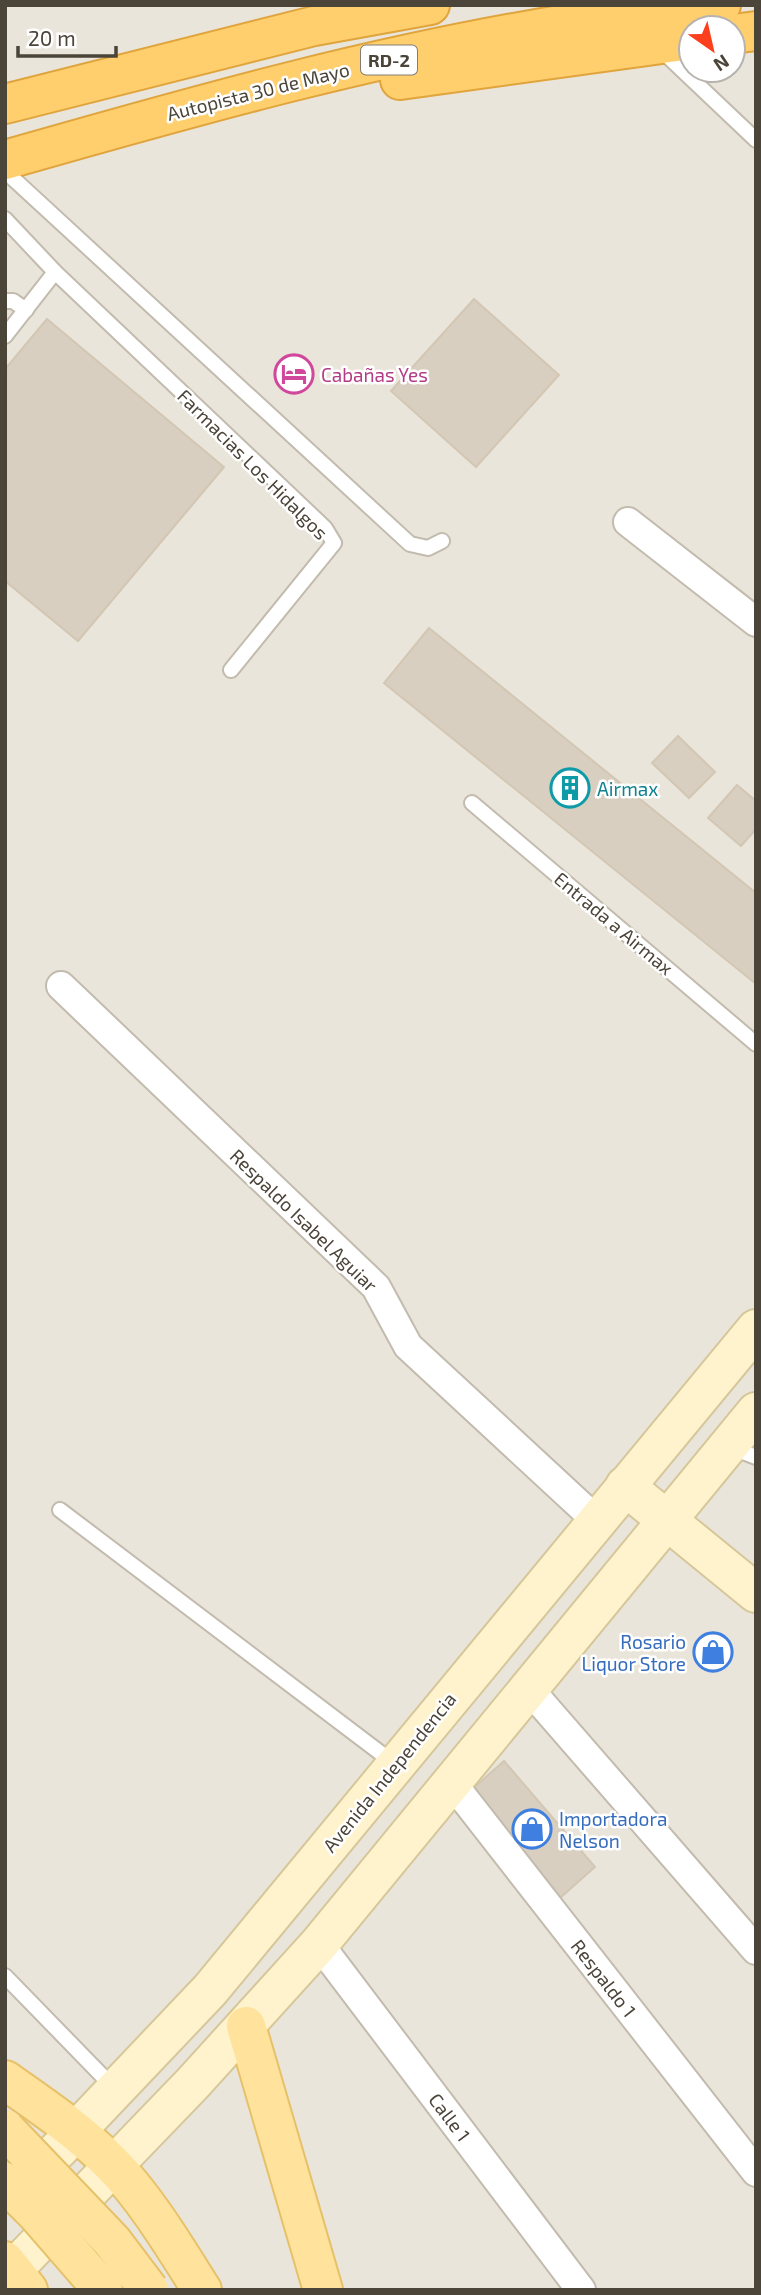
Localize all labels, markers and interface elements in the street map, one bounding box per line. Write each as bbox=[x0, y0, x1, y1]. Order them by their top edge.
scale bar bbox=[18, 14, 116, 58]
north arrow bbox=[677, 14, 747, 84]
text: 20 m bbox=[28, 25, 76, 50]
road number: RD-2 bbox=[361, 46, 417, 74]
text: N bbox=[710, 50, 734, 77]
street label: Autopista 30 de Mayo bbox=[164, 57, 352, 125]
hotel icon: Cabañas Yes bbox=[273, 353, 315, 395]
place label: Cabañas Yes bbox=[321, 363, 428, 386]
street label: Farmacias Los Hidalgos bbox=[173, 384, 333, 544]
building icon: Airmax bbox=[549, 767, 591, 809]
place label: Airmax bbox=[597, 777, 658, 800]
street label: Entrada a Airmax bbox=[550, 867, 678, 979]
street label: Respaldo Isabel Aguiar bbox=[226, 1144, 383, 1296]
place label: Rosario Liquor Store bbox=[581, 1630, 686, 1675]
shop icon: Rosario Liquor Store bbox=[692, 1631, 734, 1673]
street label: Avenida Independencia bbox=[317, 1687, 461, 1857]
place label: Importadora Nelson bbox=[559, 1807, 667, 1852]
shop icon: Importadora Nelson bbox=[511, 1808, 553, 1850]
street label: Respaldo 1 bbox=[567, 1935, 641, 2021]
street label: Calle 1 bbox=[424, 2088, 476, 2146]

